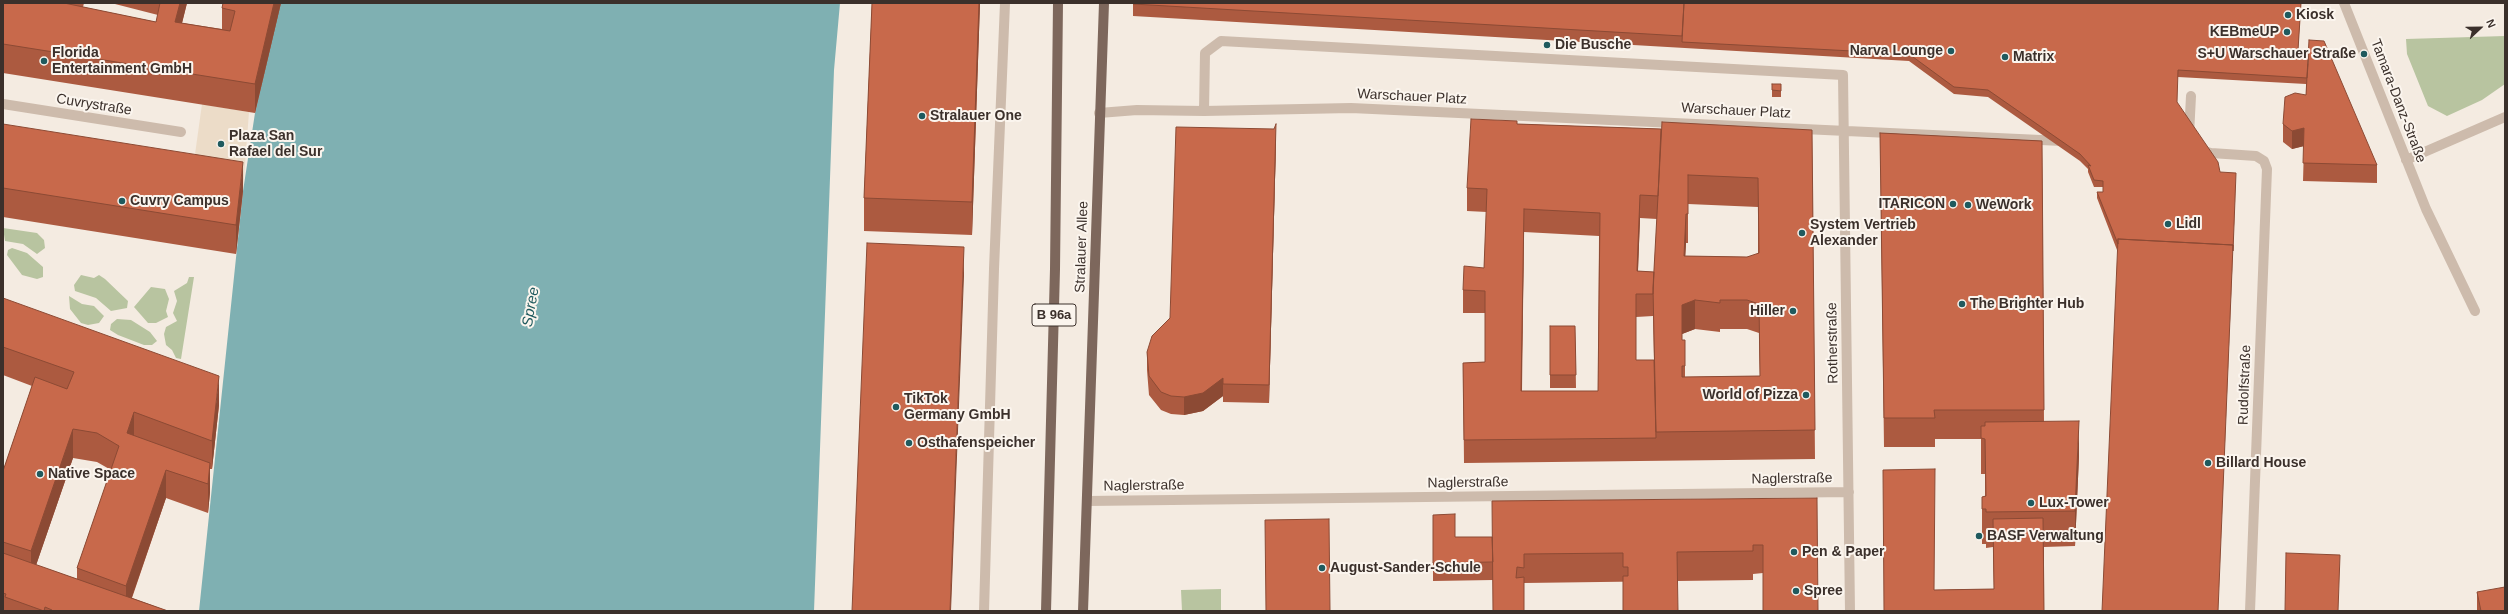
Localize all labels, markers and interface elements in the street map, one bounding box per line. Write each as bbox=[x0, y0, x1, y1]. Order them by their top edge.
place label: Kiosk bbox=[2296, 7, 2334, 23]
north arrow bbox=[2460, 8, 2500, 48]
marker: Kiosk bbox=[2283, 10, 2293, 20]
text: N bbox=[2484, 18, 2498, 29]
place label: KEBmeUP bbox=[2210, 24, 2279, 40]
marker: KEBmeUP bbox=[2282, 27, 2292, 37]
place label: Die Busche bbox=[1555, 37, 1631, 53]
street label: Tamara-Danz-Straße bbox=[2367, 37, 2429, 165]
marker: Die Busche bbox=[1542, 40, 1552, 50]
place label: Narva Lounge bbox=[1850, 43, 1943, 59]
place label: Florida Entertainment GmbH bbox=[52, 45, 192, 78]
marker: Narva Lounge bbox=[1946, 46, 1956, 56]
place label: S+U Warschauer Straße bbox=[2197, 46, 2356, 62]
place label: Matrix bbox=[2013, 49, 2054, 65]
marker: S+U Warschauer Straße bbox=[2359, 49, 2369, 59]
marker: Matrix bbox=[2000, 52, 2010, 62]
marker: Florida Entertainment GmbH bbox=[39, 56, 49, 66]
street label: Warschauer Platz bbox=[1357, 86, 1467, 108]
street label: Cuvrystraße bbox=[55, 91, 133, 119]
street label: Warschauer Platz bbox=[1681, 100, 1791, 122]
place label: Stralauer One bbox=[930, 108, 1022, 124]
marker: Stralauer One bbox=[917, 111, 927, 121]
place label: Plaza San Rafael del Sur bbox=[229, 128, 322, 160]
marker: Plaza San Rafael del Sur bbox=[216, 139, 226, 149]
place label: Cuvry Campus bbox=[130, 193, 229, 209]
marker: Cuvry Campus bbox=[117, 196, 127, 206]
place label: ITARICON bbox=[1878, 196, 1945, 212]
place label: WeWork bbox=[1976, 197, 2031, 213]
marker: ITARICON bbox=[1948, 199, 1958, 209]
marker: WeWork bbox=[1963, 200, 1973, 210]
street label: Stralauer Allee bbox=[1072, 201, 1092, 293]
place label: Lidl bbox=[2176, 216, 2201, 232]
place label: System Vertrieb Alexander bbox=[1810, 217, 1916, 250]
marker: Lidl bbox=[2163, 219, 2173, 229]
marker: System Vertrieb Alexander bbox=[1797, 228, 1807, 238]
water label: Spree bbox=[519, 286, 543, 328]
place label: The Brighter Hub bbox=[1970, 296, 2084, 312]
marker: The Brighter Hub bbox=[1957, 299, 1967, 309]
street label: Rotherstraße bbox=[1824, 302, 1842, 384]
place label: Hiller bbox=[1750, 303, 1785, 319]
road number: B 96a bbox=[1032, 304, 1076, 326]
marker: Hiller bbox=[1788, 306, 1798, 316]
street label: Rudolfstraße bbox=[2235, 345, 2255, 425]
place label: World of Pizza bbox=[1703, 387, 1798, 403]
marker: World of Pizza bbox=[1801, 390, 1811, 400]
place label: TikTok Germany GmbH bbox=[904, 391, 1011, 424]
marker: TikTok Germany GmbH bbox=[891, 402, 901, 412]
place label: Osthafenspeicher bbox=[917, 435, 1035, 451]
marker: Osthafenspeicher bbox=[904, 438, 914, 448]
place label: Billard House bbox=[2216, 455, 2306, 471]
marker: Billard House bbox=[2203, 458, 2213, 468]
place label: Native Space bbox=[48, 466, 135, 482]
marker: Native Space bbox=[35, 469, 45, 479]
street label: Naglerstraße bbox=[1751, 470, 1833, 488]
street label: Naglerstraße bbox=[1427, 474, 1509, 492]
street label: Naglerstraße bbox=[1103, 477, 1185, 495]
place label: Lux-Tower bbox=[2039, 495, 2109, 511]
marker: Lux-Tower bbox=[2026, 498, 2036, 508]
place label: BASF Verwaltung bbox=[1987, 528, 2104, 544]
marker: BASF Verwaltung bbox=[1974, 531, 1984, 541]
place label: Pen & Paper bbox=[1802, 544, 1884, 560]
marker: Pen & Paper bbox=[1789, 547, 1799, 557]
place label: August-Sander-Schule bbox=[1330, 560, 1481, 576]
marker: August-Sander-Schule bbox=[1317, 563, 1327, 573]
place label: Spree bbox=[1804, 583, 1843, 599]
marker: Spree bbox=[1791, 586, 1801, 596]

